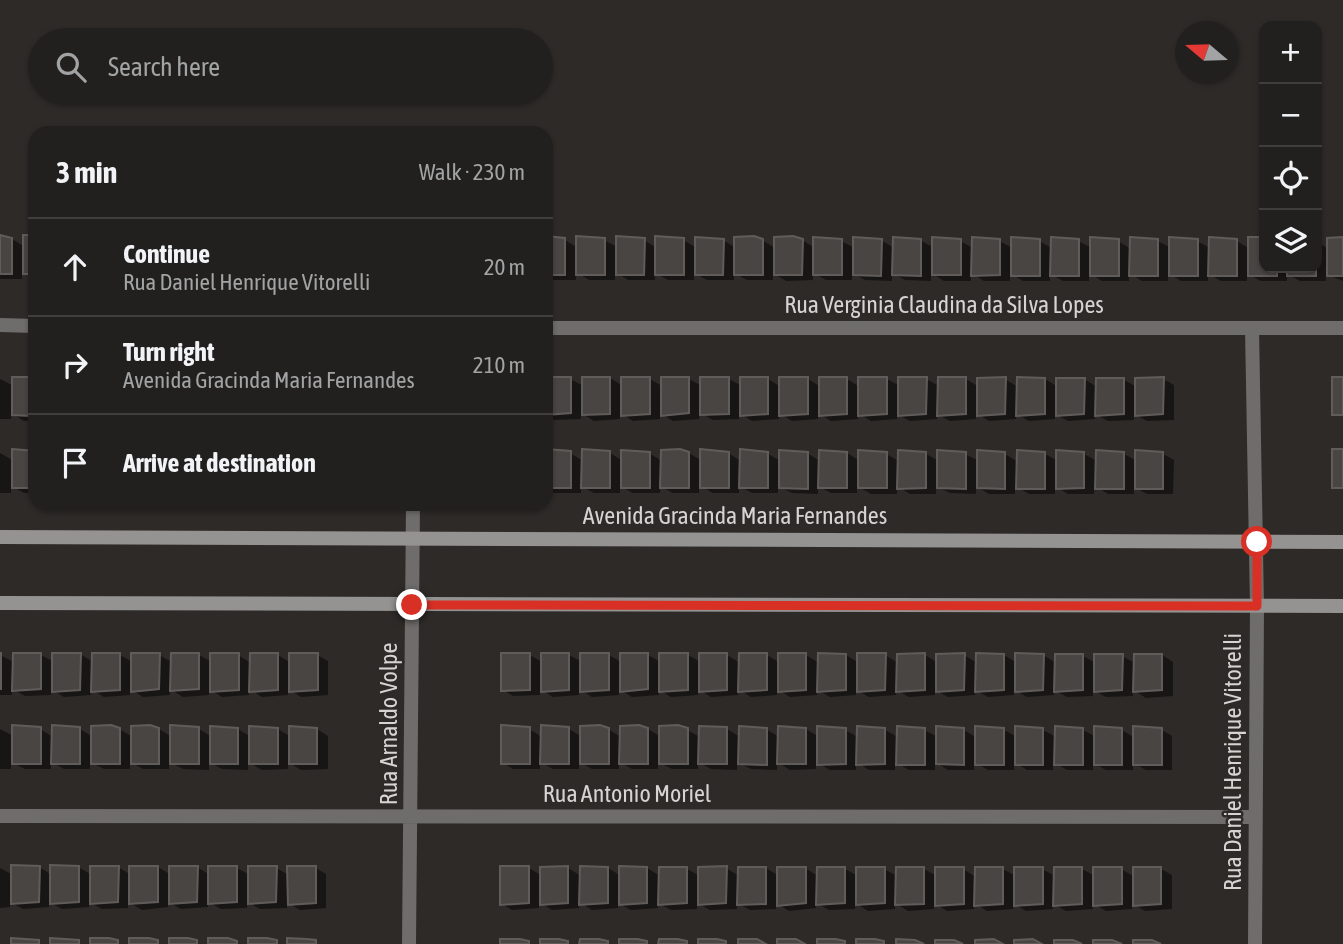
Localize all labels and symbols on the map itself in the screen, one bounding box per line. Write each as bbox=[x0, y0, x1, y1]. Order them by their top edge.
north arrow bbox=[1175, 21, 1238, 84]
street label: Rua Verginia Claudina da Silva Lopes bbox=[784, 291, 1104, 318]
street label: Avenida Gracinda Maria Fernandes bbox=[583, 502, 887, 529]
route start bbox=[1241, 526, 1272, 557]
route end bbox=[396, 589, 427, 620]
street label: Rua Daniel Henrique Vitorelli bbox=[1219, 633, 1246, 891]
street label: Rua Arnaldo Volpe bbox=[375, 643, 402, 805]
street label: Rua Antonio Moriel bbox=[543, 780, 712, 807]

